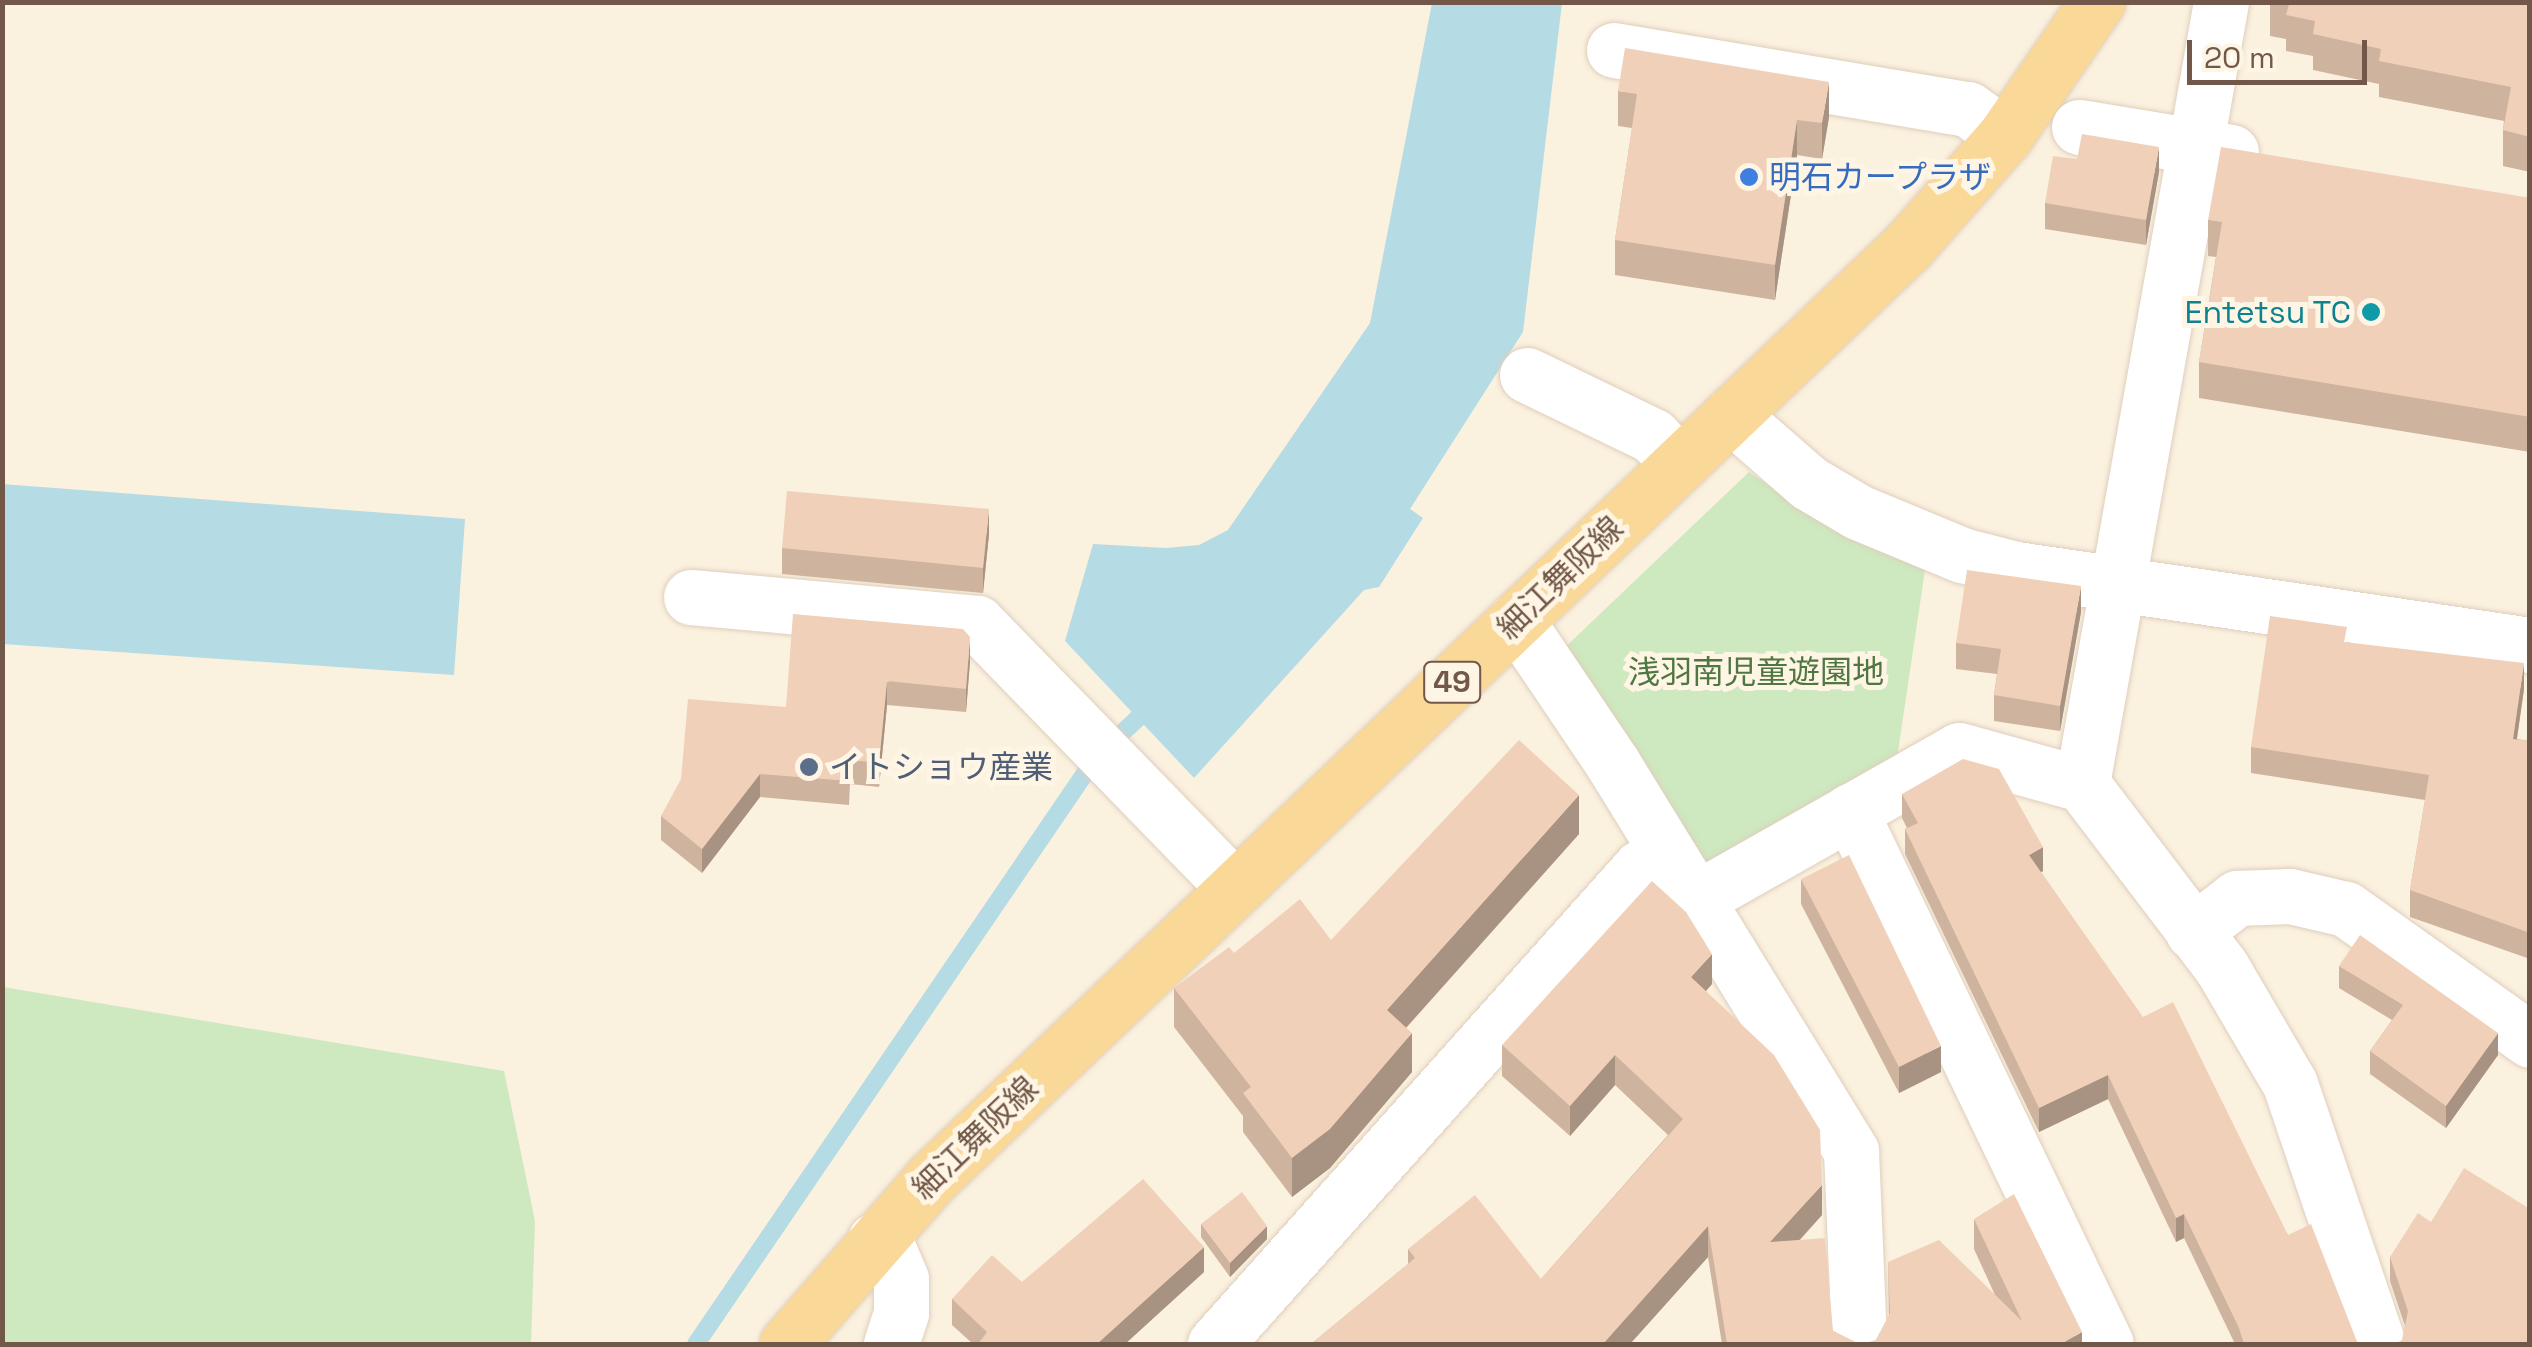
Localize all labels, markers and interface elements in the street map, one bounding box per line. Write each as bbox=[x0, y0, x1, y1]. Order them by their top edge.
scale bar bbox=[2192, 20, 2372, 82]
text: 20 m bbox=[2204, 38, 2275, 77]
place label: 明石カープラザ bbox=[1769, 158, 1993, 196]
marker: 明石カープラザ bbox=[1738, 166, 1760, 188]
place label: Entetsu TC bbox=[2184, 293, 2351, 331]
marker: Entetsu TC bbox=[2360, 301, 2382, 323]
street label: 細江舞阪線 bbox=[1489, 509, 1631, 647]
park label: 浅羽南児童遊園地 bbox=[1628, 653, 1884, 691]
road number: 49 bbox=[1422, 657, 1482, 707]
place label: イトショウ産業 bbox=[829, 748, 1053, 786]
marker: イトショウ産業 bbox=[798, 756, 820, 778]
street label: 細江舞阪線 bbox=[904, 1069, 1046, 1207]

